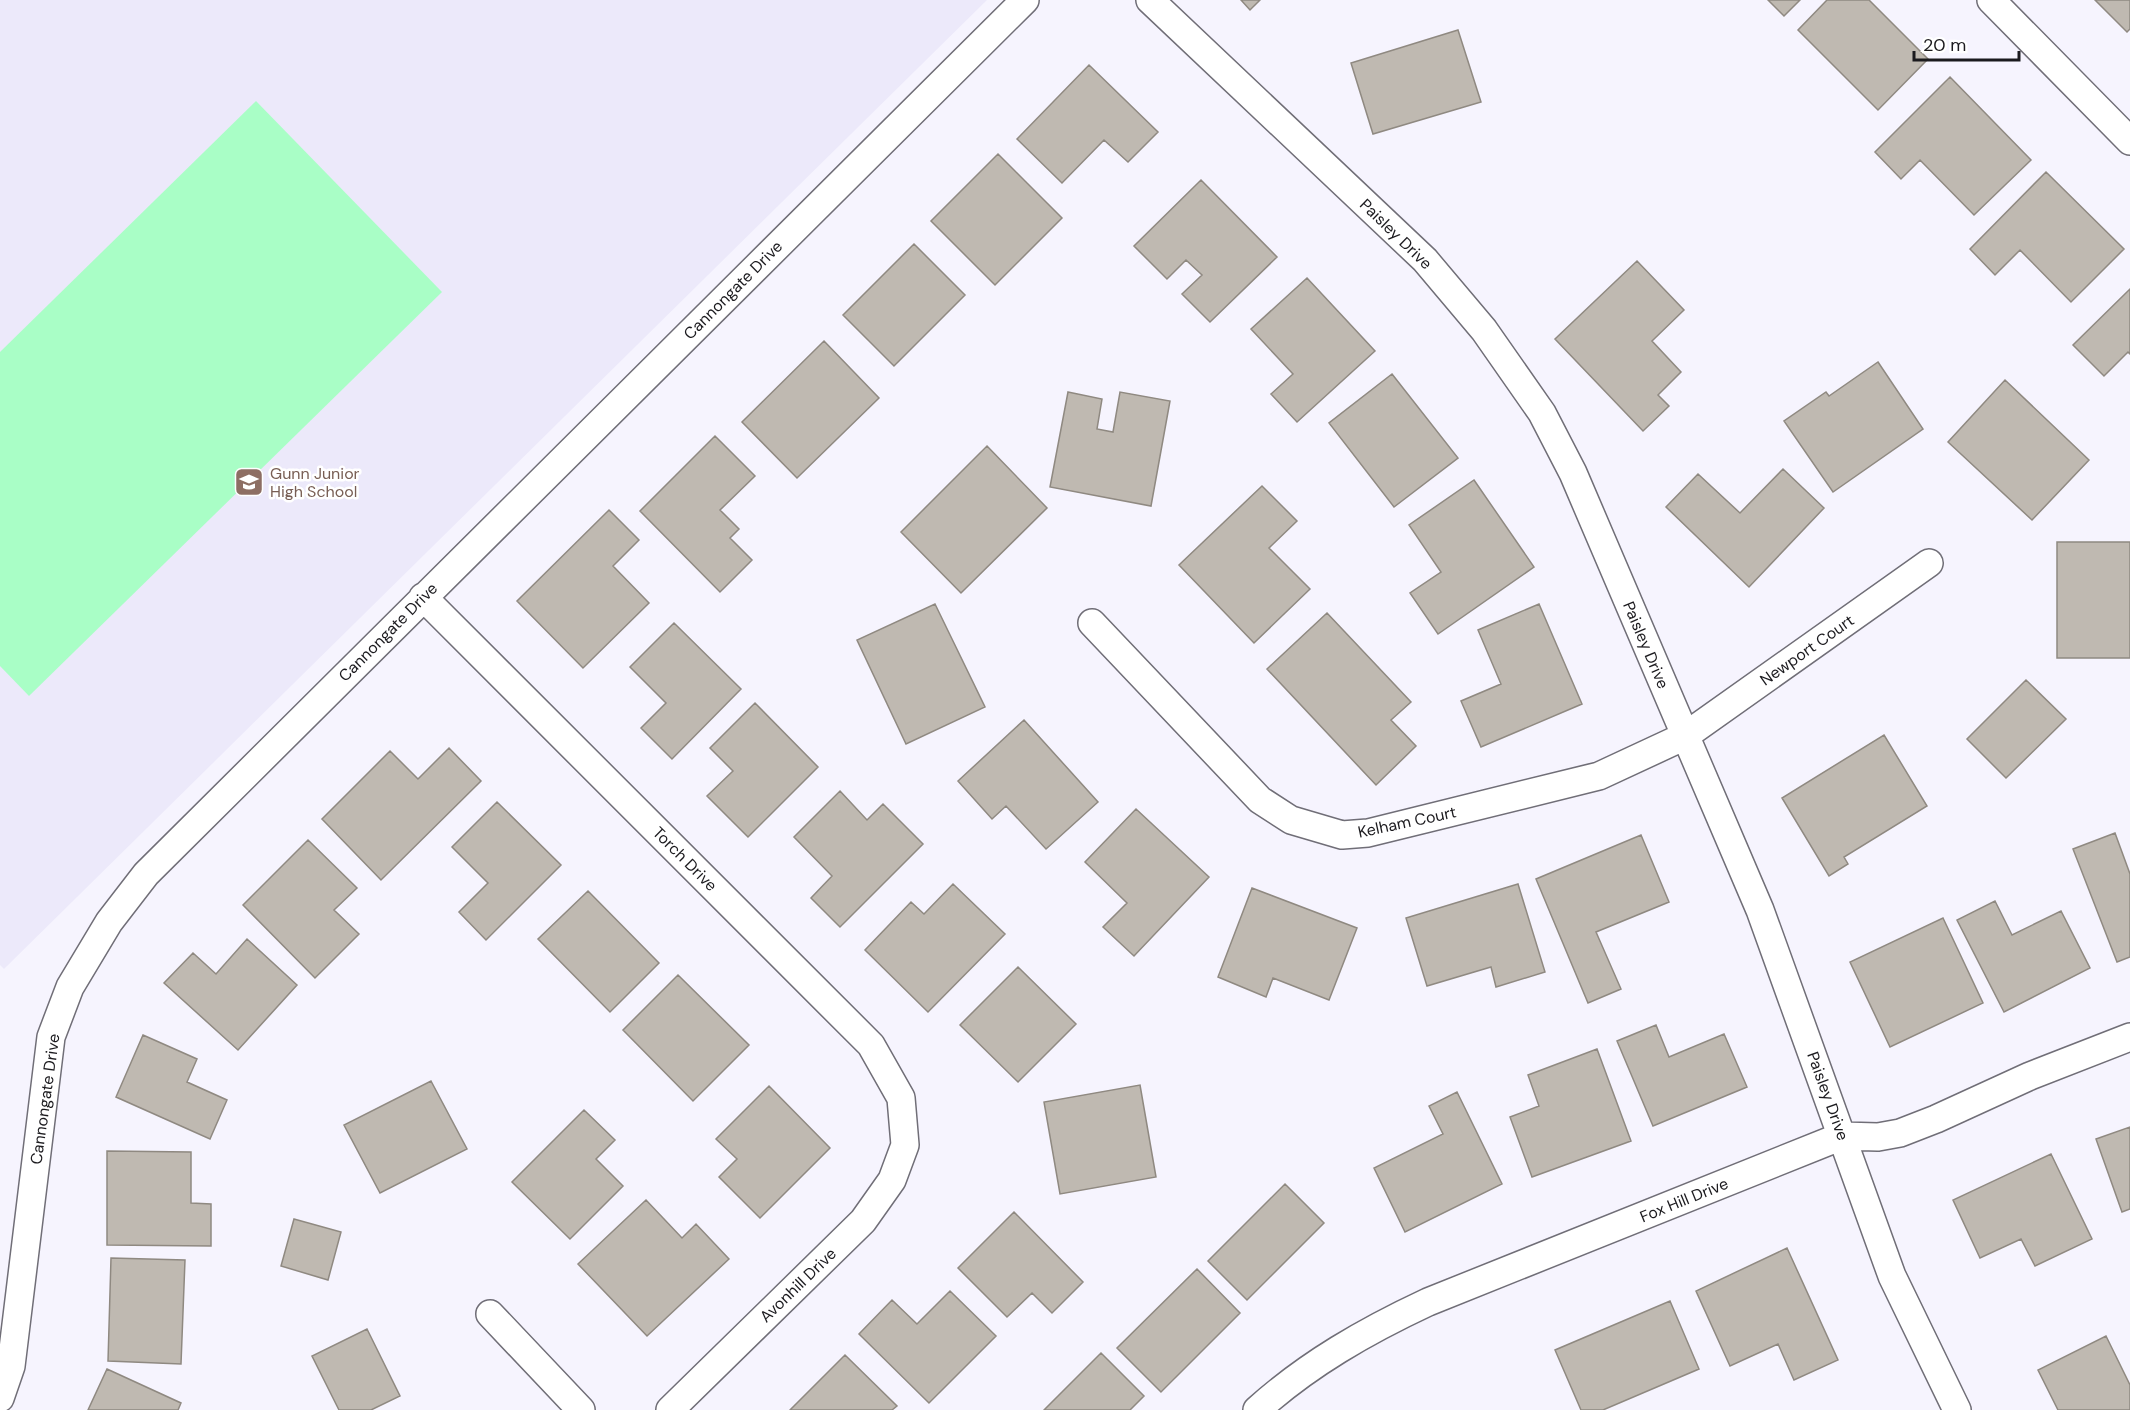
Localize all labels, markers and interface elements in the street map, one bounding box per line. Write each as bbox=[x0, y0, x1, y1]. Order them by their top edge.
scale bar bbox=[1914, 24, 2019, 62]
text: 20 m bbox=[1923, 33, 1966, 57]
street label: Paisley Drive bbox=[1355, 194, 1437, 274]
street label: Cannongate Drive bbox=[679, 236, 787, 344]
place label: Gunn Junior High School bbox=[270, 463, 360, 502]
school or university icon: Gunn Junior High School bbox=[233, 466, 265, 498]
street label: Cannongate Drive bbox=[334, 578, 442, 686]
street label: Paisley Drive bbox=[1618, 598, 1674, 692]
street label: Newport Court bbox=[1756, 610, 1858, 690]
street label: Kelham Court bbox=[1356, 801, 1458, 843]
street label: Torch Drive bbox=[648, 822, 722, 896]
street label: Cannongate Drive bbox=[25, 1032, 65, 1166]
street label: Paisley Drive bbox=[1802, 1049, 1854, 1143]
street label: Fox Hill Drive bbox=[1637, 1173, 1731, 1227]
street label: Avonhill Drive bbox=[755, 1243, 841, 1327]

